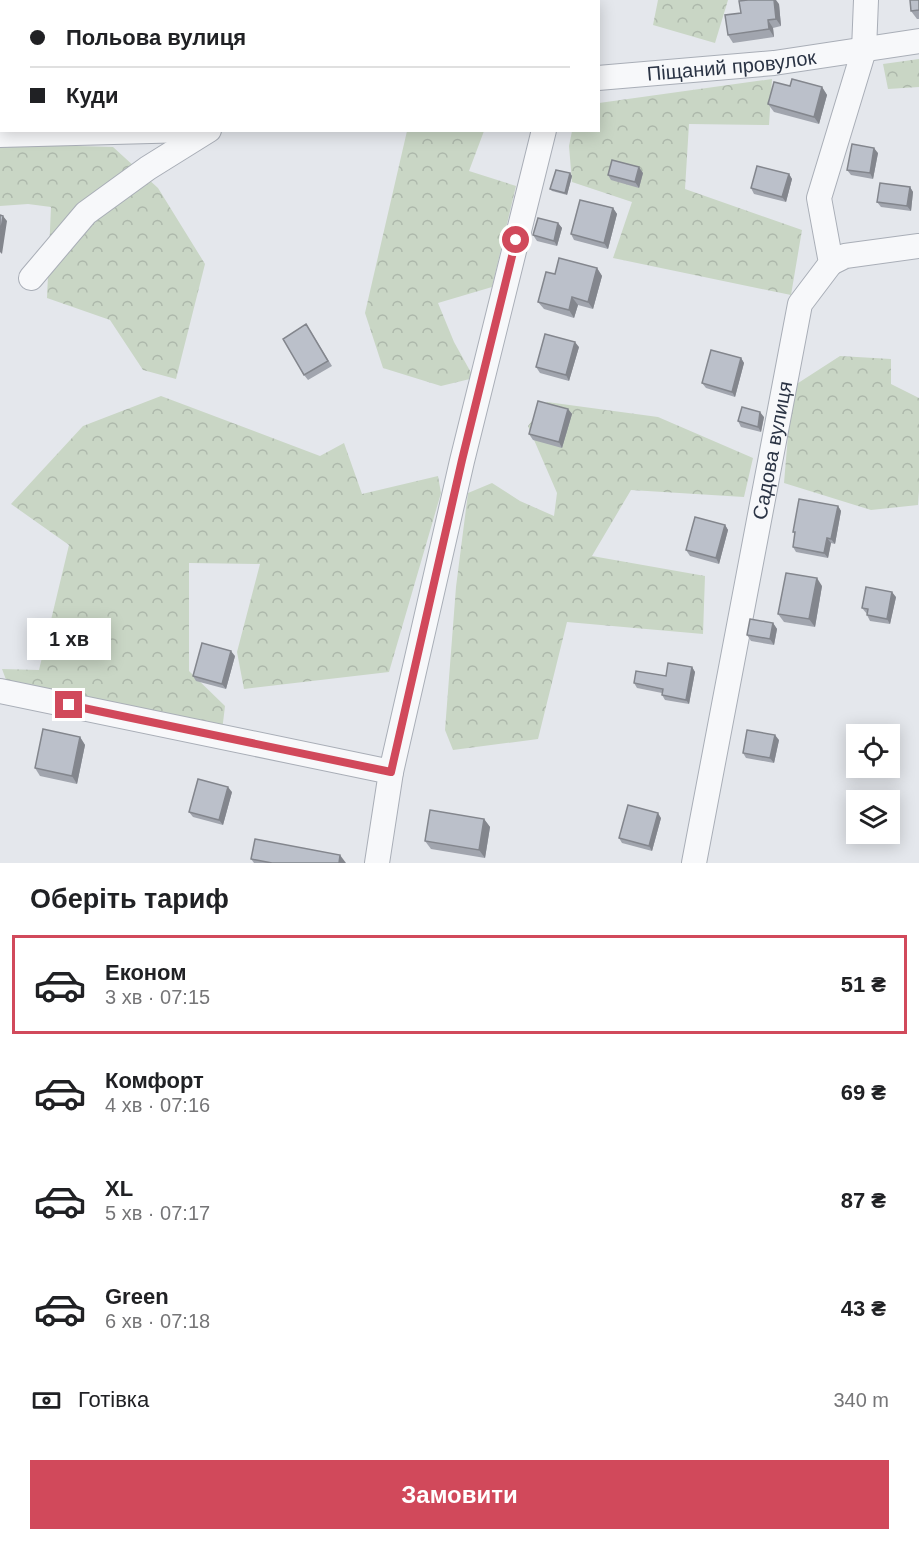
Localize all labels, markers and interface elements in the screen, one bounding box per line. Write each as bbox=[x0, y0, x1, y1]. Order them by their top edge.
text: Польова вулиця bbox=[66, 25, 246, 50]
street label: Піщаний провулок bbox=[646, 46, 818, 85]
text: Куди bbox=[66, 83, 119, 108]
route start bbox=[502, 226, 529, 253]
street label: Садова вулиця bbox=[748, 379, 796, 521]
callout: 1 хв bbox=[27, 618, 111, 660]
text: 1 хв bbox=[49, 628, 89, 650]
route end bbox=[55, 691, 82, 718]
map controls bbox=[846, 724, 900, 844]
button: locate bbox=[846, 724, 900, 778]
button: layers bbox=[846, 790, 900, 844]
text: Оберіть тариф bbox=[30, 884, 229, 914]
icon: car bbox=[33, 958, 87, 1012]
text: Економ bbox=[105, 960, 187, 985]
text: 51 ₴ bbox=[841, 972, 886, 997]
text: 3 хв · 07:15 bbox=[105, 986, 210, 1008]
icon: car bbox=[33, 1066, 87, 1120]
text: Комфорт bbox=[105, 1068, 204, 1093]
text: 69 ₴ bbox=[841, 1080, 886, 1105]
text: 4 хв · 07:16 bbox=[105, 1094, 210, 1116]
icon: car bbox=[33, 1174, 87, 1228]
text: XL bbox=[105, 1176, 133, 1201]
text: 87 ₴ bbox=[841, 1188, 886, 1213]
text: 5 хв · 07:17 bbox=[105, 1202, 210, 1224]
icon: car bbox=[33, 1282, 87, 1336]
text: Green bbox=[105, 1284, 169, 1309]
text: 43 ₴ bbox=[841, 1296, 886, 1321]
text: 6 хв · 07:18 bbox=[105, 1310, 210, 1332]
icon: cash bbox=[30, 1384, 63, 1417]
text: Готівка bbox=[78, 1387, 149, 1412]
text: 340 m bbox=[833, 1389, 889, 1411]
button: Замовити bbox=[30, 1460, 889, 1529]

